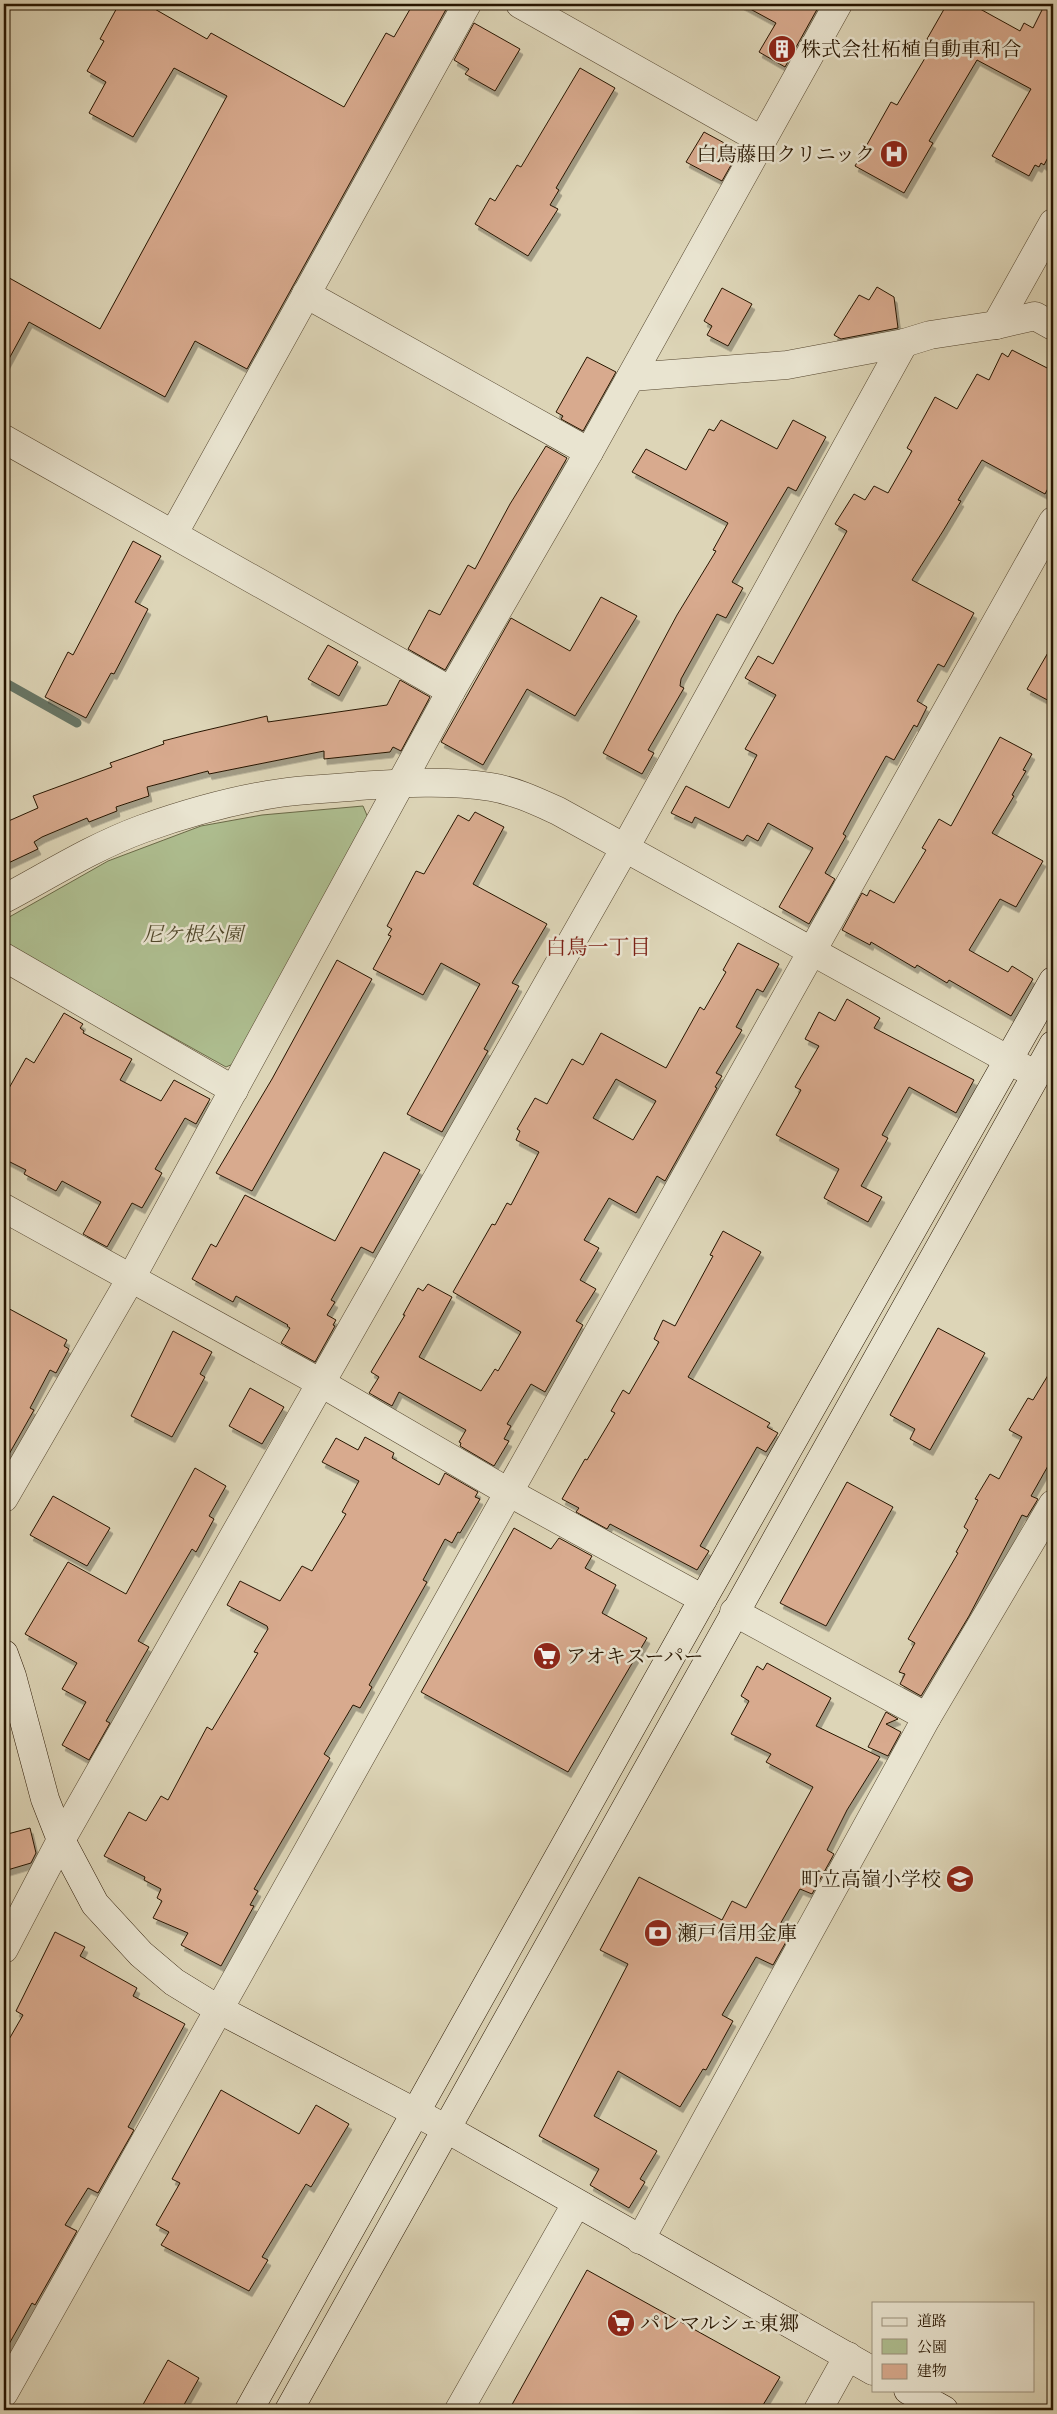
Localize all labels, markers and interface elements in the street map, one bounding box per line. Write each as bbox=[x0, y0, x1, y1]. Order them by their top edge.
building icon: 株式会社柘植自動車和合 bbox=[767, 34, 797, 64]
place label: 株式会社柘植自動車和合 bbox=[801, 38, 1021, 63]
hospital icon: 白鳥藤田クリニック bbox=[879, 139, 909, 169]
place label: 白鳥藤田クリニック bbox=[696, 143, 875, 168]
park label: 尼ケ根公園 bbox=[143, 923, 246, 948]
district label: 白鳥一丁目 bbox=[546, 935, 651, 961]
supermarket icon: アオキスーパー bbox=[532, 1641, 562, 1671]
place label: アオキスーパー bbox=[566, 1645, 703, 1670]
school or university icon: 町立高嶺小学校 bbox=[945, 1864, 975, 1894]
place label: 町立高嶺小学校 bbox=[801, 1868, 941, 1893]
bank icon: 瀬戸信用金庫 bbox=[643, 1918, 673, 1948]
place label: 瀬戸信用金庫 bbox=[677, 1922, 797, 1947]
legend bbox=[872, 2302, 1034, 2392]
supermarket icon: パレマルシェ東郷 bbox=[606, 2308, 636, 2338]
place label: パレマルシェ東郷 bbox=[640, 2312, 799, 2337]
text: 道路 bbox=[917, 2312, 947, 2331]
text: 公園 bbox=[917, 2338, 947, 2357]
text: 建物 bbox=[917, 2362, 947, 2381]

